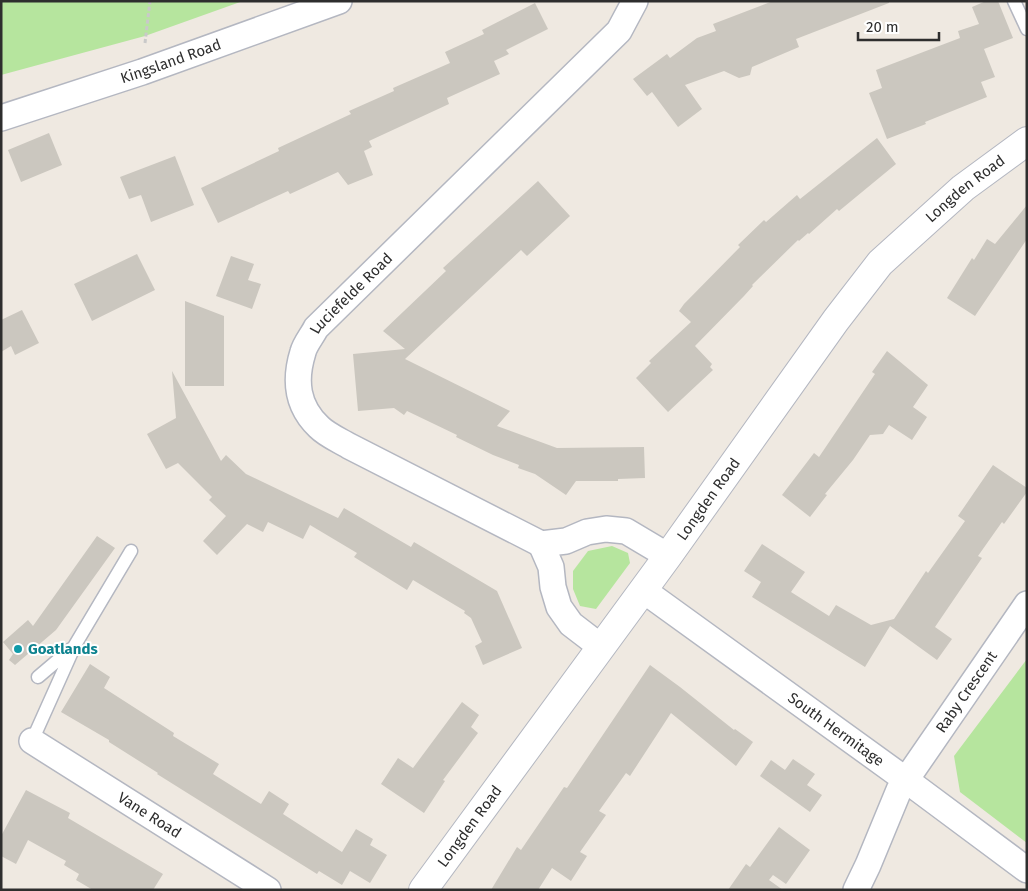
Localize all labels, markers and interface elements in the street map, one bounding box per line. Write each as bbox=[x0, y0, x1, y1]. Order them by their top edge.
scale bar bbox=[858, 10, 939, 42]
text: 20 m bbox=[866, 18, 899, 36]
street label: Kingsland Road bbox=[118, 35, 224, 87]
street label: Longden Road bbox=[922, 151, 1008, 226]
street label: Luciefelde Road bbox=[306, 249, 396, 337]
street label: Longden Road bbox=[673, 454, 744, 544]
place label: Goatlands bbox=[28, 640, 98, 658]
marker: Goatlands bbox=[12, 643, 24, 655]
street label: Raby Crescent bbox=[932, 647, 1001, 736]
street label: South Hermitage bbox=[784, 689, 887, 770]
street label: Longden Road bbox=[434, 782, 506, 871]
street label: Vane Road bbox=[114, 789, 185, 842]

